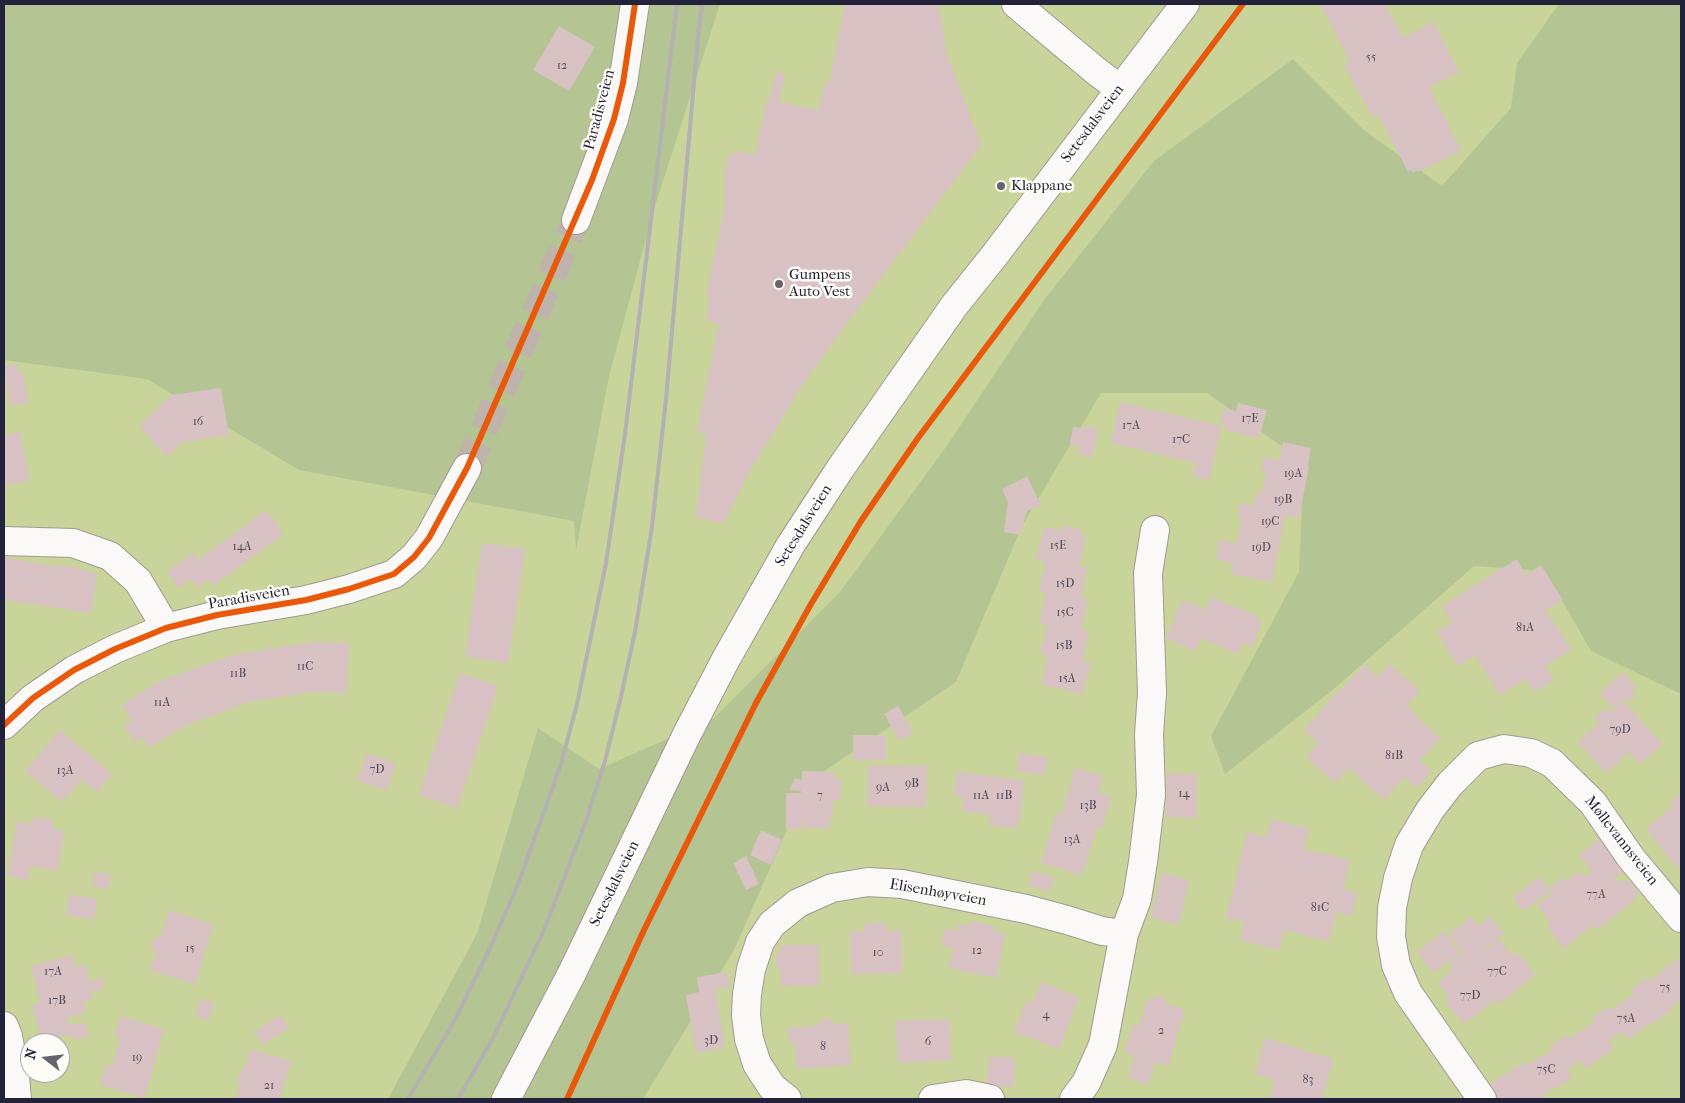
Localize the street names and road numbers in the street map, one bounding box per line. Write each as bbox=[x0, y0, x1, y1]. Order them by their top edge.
street label: Paradisveien bbox=[581, 68, 619, 152]
street label: Setesdalsveien bbox=[1058, 81, 1128, 167]
street label: Setesdalsveien bbox=[772, 482, 836, 570]
street label: Paradisveien bbox=[207, 582, 291, 614]
street label: Møllevannsveien bbox=[1580, 793, 1662, 889]
street label: Setesdalsveien bbox=[586, 838, 644, 930]
street label: Elisenhøyveien bbox=[888, 876, 988, 910]

